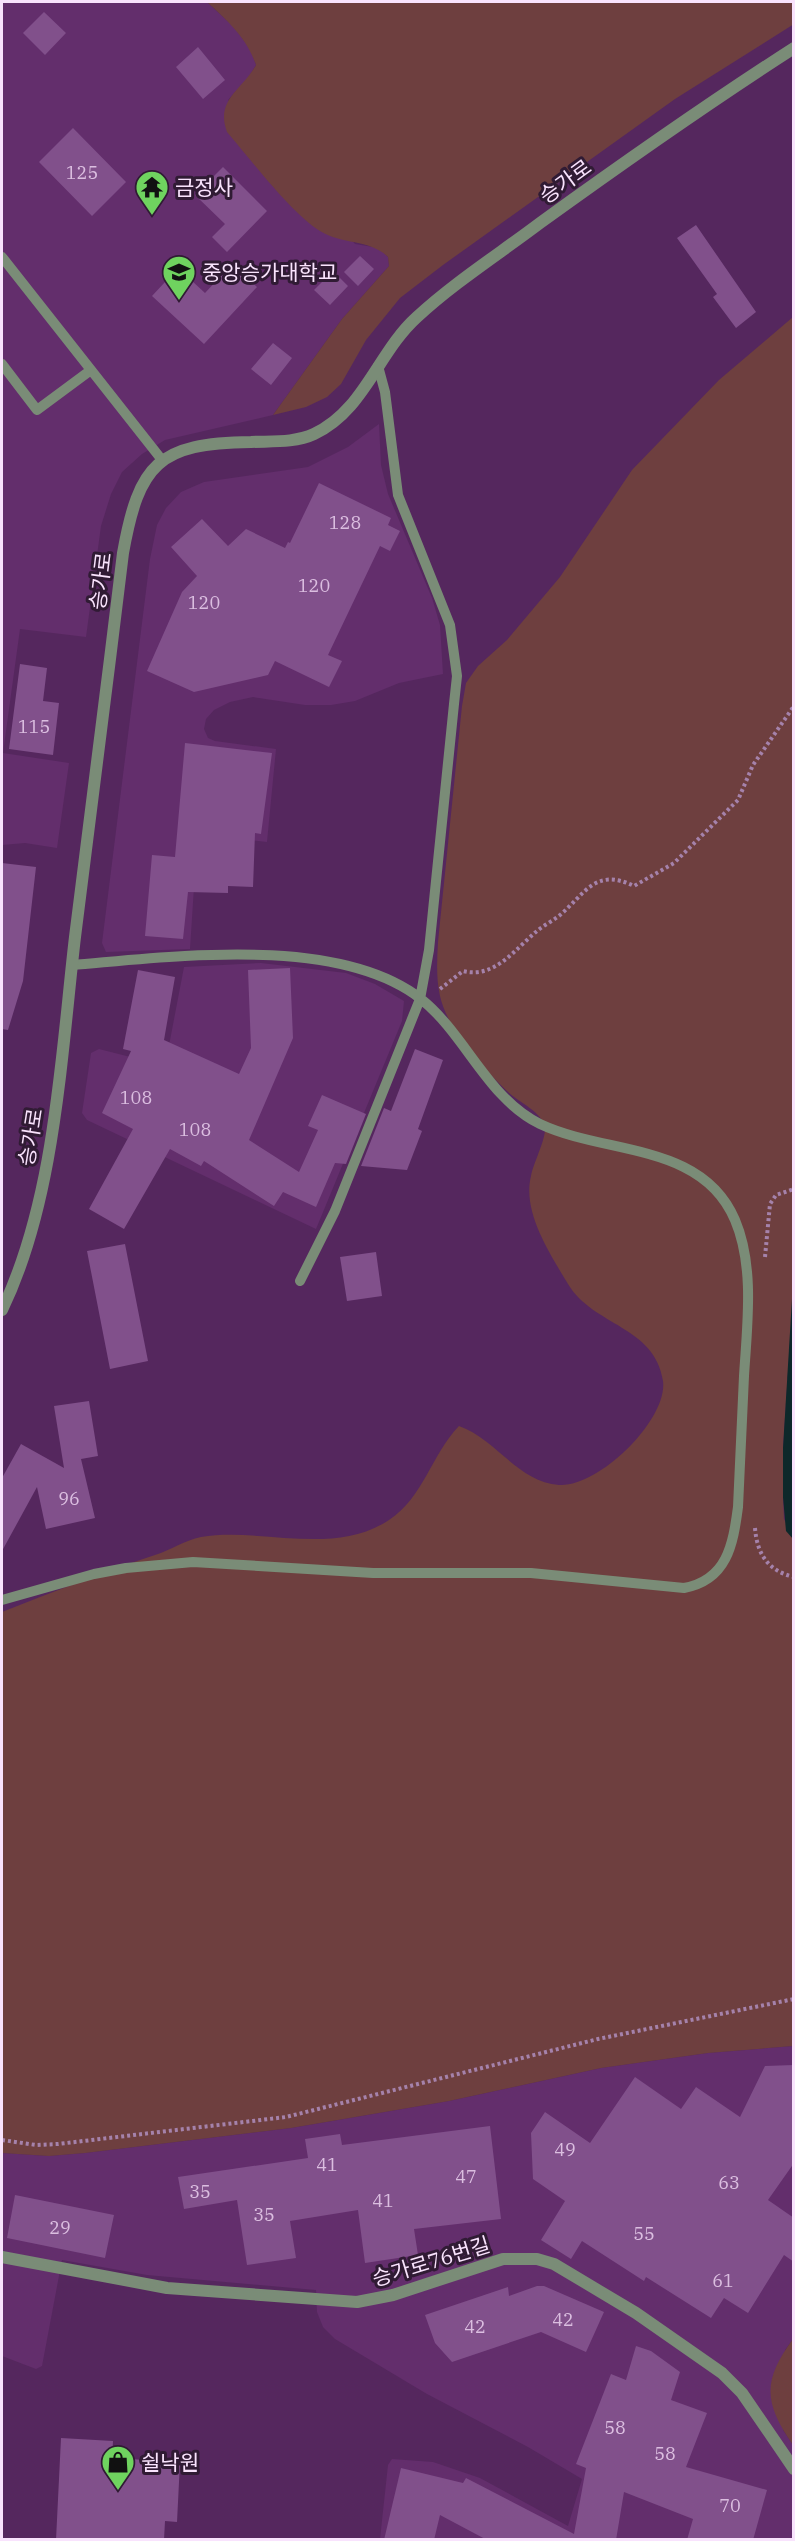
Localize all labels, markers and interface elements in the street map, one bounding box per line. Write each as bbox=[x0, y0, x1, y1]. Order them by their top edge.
street label: 승가로 bbox=[533, 153, 597, 209]
house number: 125 bbox=[66, 161, 98, 184]
temple icon: 금정사 bbox=[134, 169, 170, 216]
place label: 금정사 bbox=[175, 173, 233, 201]
school or university icon: 중앙승가대학교 bbox=[161, 254, 197, 301]
place label: 중앙승가대학교 bbox=[202, 258, 337, 286]
house number: 128 bbox=[329, 511, 361, 534]
street label: 승가로 bbox=[83, 551, 117, 611]
house number: 120 bbox=[298, 574, 330, 597]
house number: 120 bbox=[188, 591, 220, 614]
house number: 115 bbox=[18, 715, 50, 738]
house number: 108 bbox=[120, 1086, 152, 1109]
street label: 승가로 bbox=[12, 1106, 48, 1168]
house number: 108 bbox=[179, 1118, 211, 1141]
house number: 96 bbox=[58, 1487, 80, 1510]
house number: 49 bbox=[554, 2138, 576, 2161]
house number: 41 bbox=[316, 2153, 338, 2176]
house number: 47 bbox=[455, 2165, 477, 2188]
house number: 63 bbox=[718, 2171, 740, 2194]
house number: 35 bbox=[189, 2180, 211, 2203]
house number: 41 bbox=[372, 2189, 394, 2212]
house number: 35 bbox=[253, 2203, 275, 2226]
house number: 29 bbox=[49, 2216, 71, 2239]
house number: 55 bbox=[633, 2222, 655, 2245]
street label: 승가로76번길 bbox=[369, 2230, 493, 2292]
house number: 61 bbox=[712, 2269, 734, 2292]
house number: 42 bbox=[552, 2308, 574, 2331]
house number: 42 bbox=[464, 2315, 486, 2338]
house number: 58 bbox=[604, 2416, 626, 2439]
house number: 58 bbox=[654, 2442, 676, 2465]
shop icon: 쉴낙원 bbox=[100, 2444, 136, 2491]
place label: 쉴낙원 bbox=[141, 2448, 199, 2476]
house number: 70 bbox=[719, 2494, 741, 2517]

